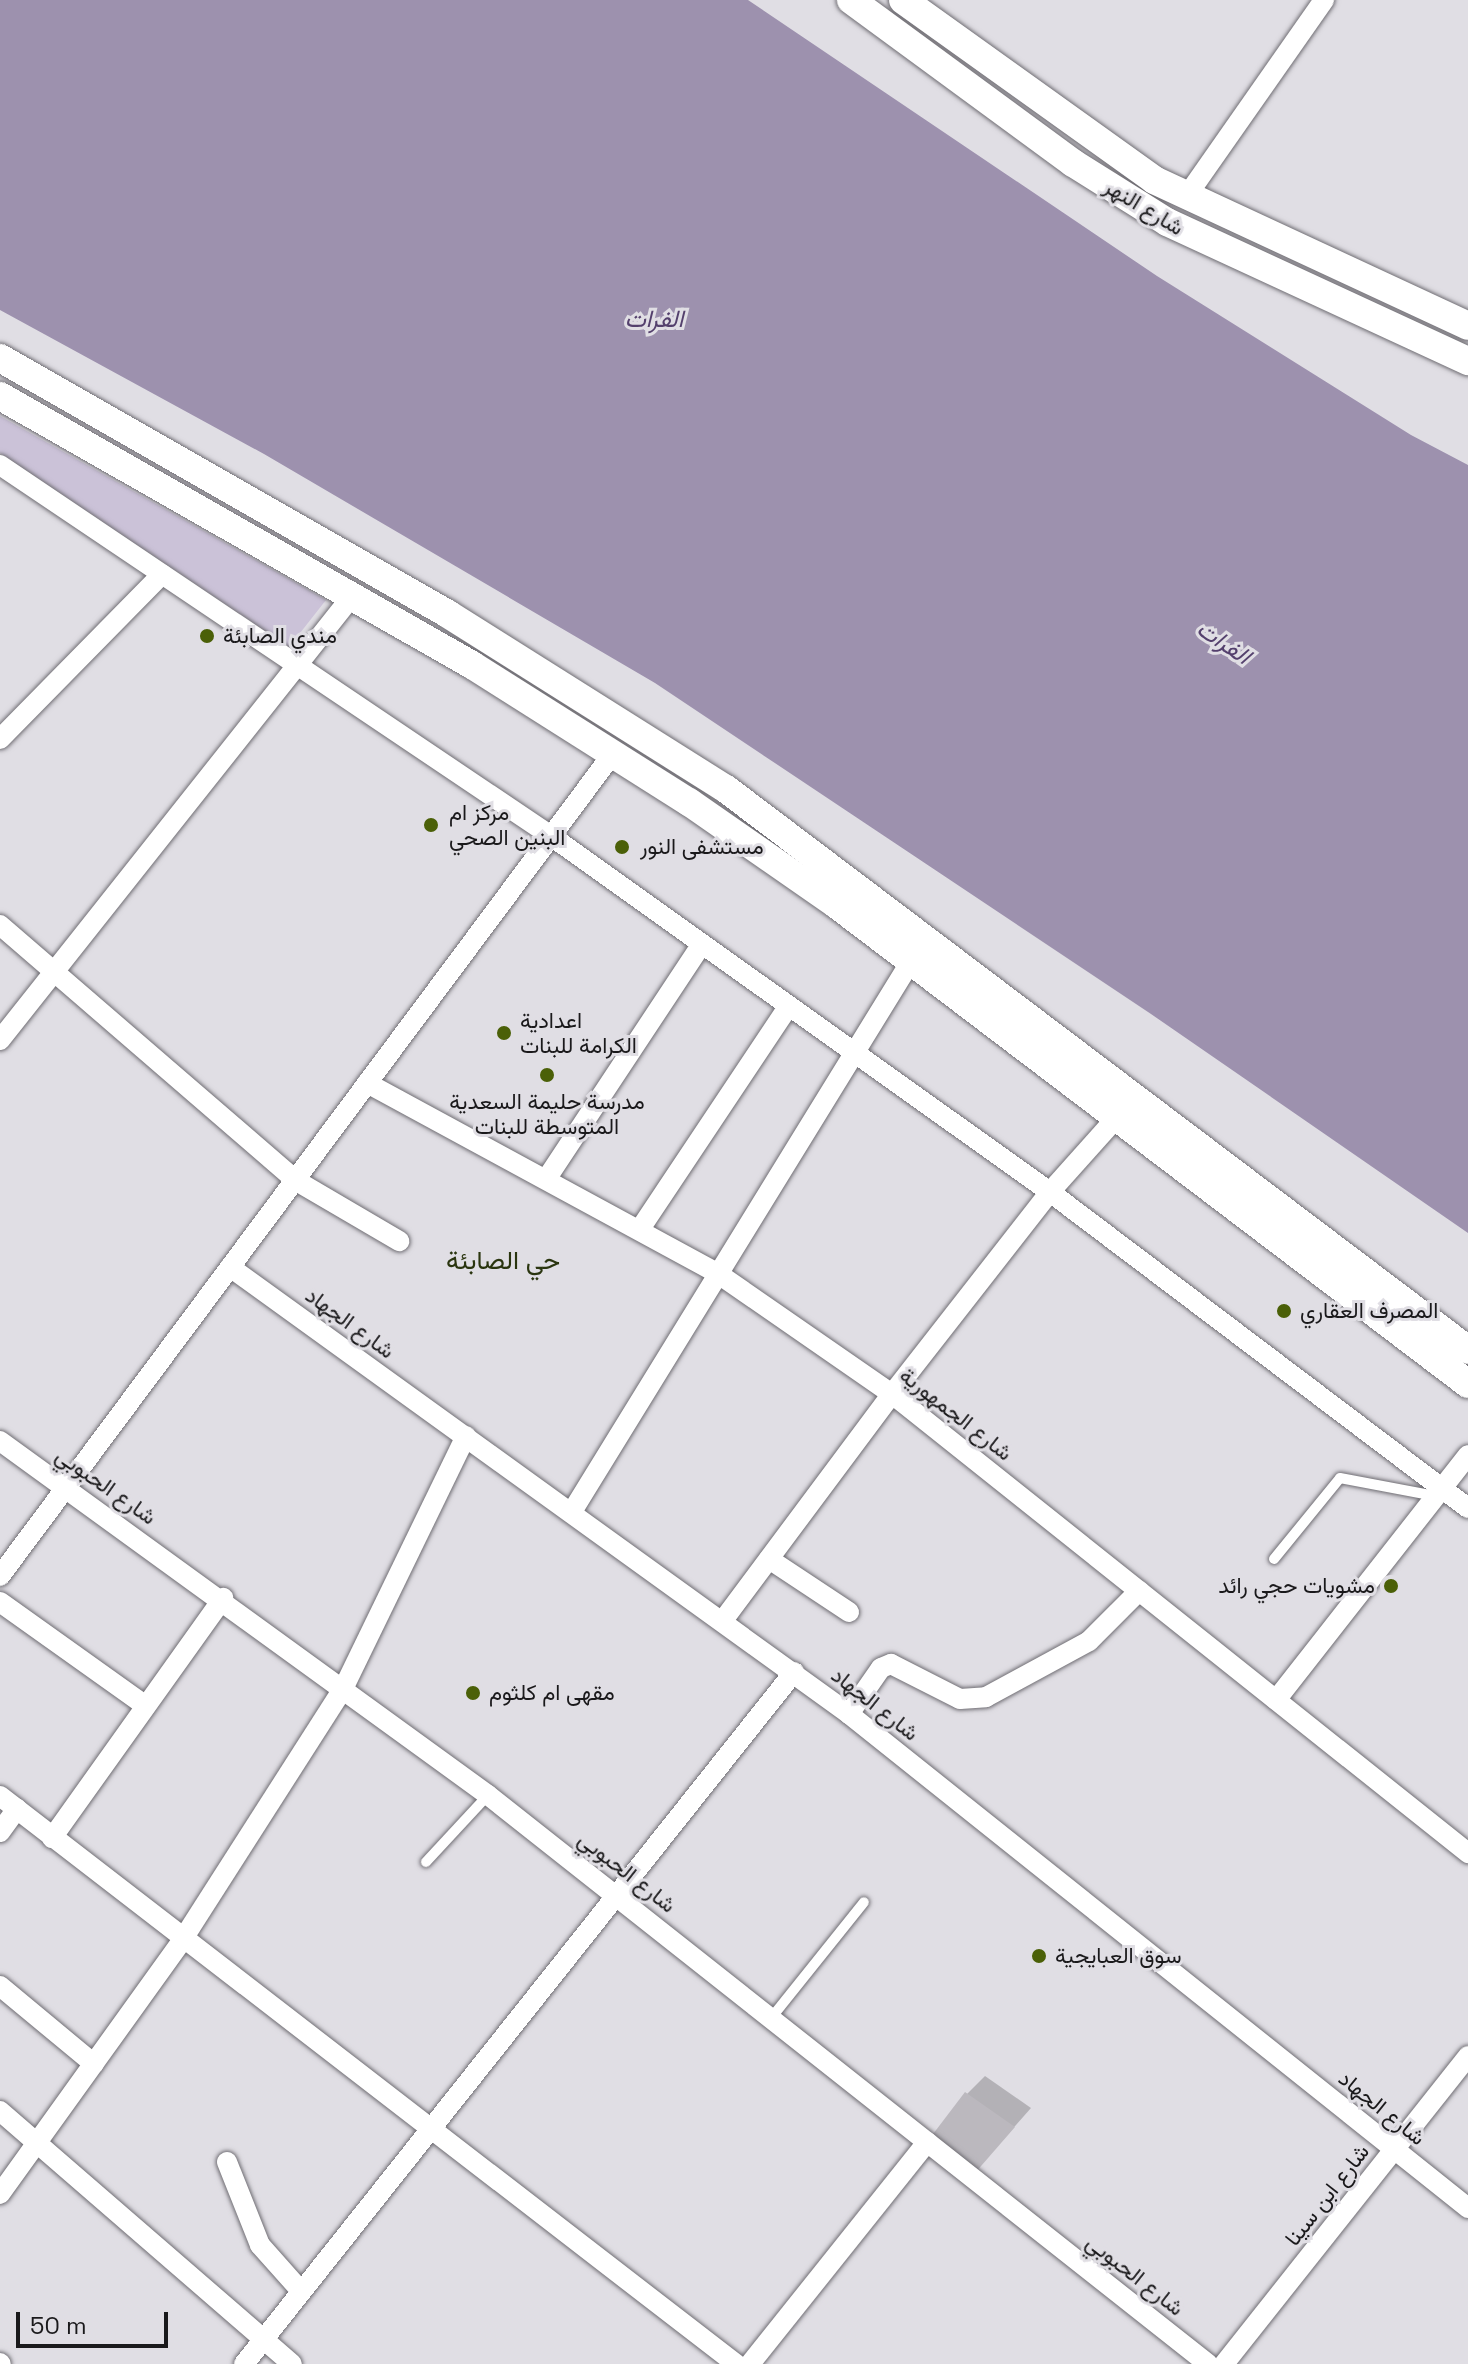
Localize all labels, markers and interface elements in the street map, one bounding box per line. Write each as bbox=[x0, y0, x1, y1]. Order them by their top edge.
street label: شارع النهر bbox=[1099, 173, 1189, 241]
water label: الفرات bbox=[625, 305, 683, 333]
water label: الفرات bbox=[1192, 614, 1256, 670]
place label: مندي الصابئة bbox=[223, 623, 337, 649]
marker: مندي الصابئة bbox=[198, 627, 216, 645]
place label: مركز ام البنين الصحي bbox=[449, 799, 565, 850]
marker: مركز ام البنين الصحي bbox=[420, 814, 442, 836]
place label: مستشفى النور bbox=[640, 834, 764, 860]
marker: مستشفى النور bbox=[611, 836, 633, 858]
place label: اعدادية الكرامة للبنات bbox=[520, 1007, 637, 1058]
marker: اعدادية الكرامة للبنات bbox=[495, 1024, 513, 1042]
marker: مدرسة حليمة السعدية المتوسطة للبنات bbox=[538, 1066, 556, 1084]
place label: مدرسة حليمة السعدية المتوسطة للبنات bbox=[449, 1088, 645, 1140]
district label: حي الصابئة bbox=[446, 1245, 560, 1277]
street label: شارع الجهاد bbox=[300, 1282, 400, 1364]
place label: المصرف العقاري bbox=[1300, 1298, 1438, 1324]
marker: المصرف العقاري bbox=[1275, 1302, 1293, 1320]
street label: شارع الجمهورية bbox=[894, 1362, 1018, 1466]
street label: شارع الحبوبي bbox=[51, 1442, 161, 1530]
place label: مشويات حجي رائد bbox=[1218, 1573, 1375, 1599]
marker: مشويات حجي رائد bbox=[1382, 1577, 1400, 1595]
street label: شارع الجهاد bbox=[826, 1662, 924, 1746]
place label: مقهى ام كلثوم bbox=[489, 1680, 615, 1706]
marker: مقهى ام كلثوم bbox=[464, 1684, 482, 1702]
street label: شارع الحبوبي bbox=[573, 1826, 681, 1918]
place label: سوق العبايجية bbox=[1055, 1943, 1182, 1969]
marker: سوق العبايجية bbox=[1030, 1947, 1048, 1965]
street label: شارع الجهاد bbox=[1333, 2065, 1431, 2151]
street label: شارع ابن سينا bbox=[1279, 2139, 1375, 2251]
street label: شارع الحبوبي bbox=[1081, 2229, 1189, 2321]
scale bar bbox=[20, 2296, 172, 2346]
text: 50 m bbox=[30, 2310, 87, 2341]

